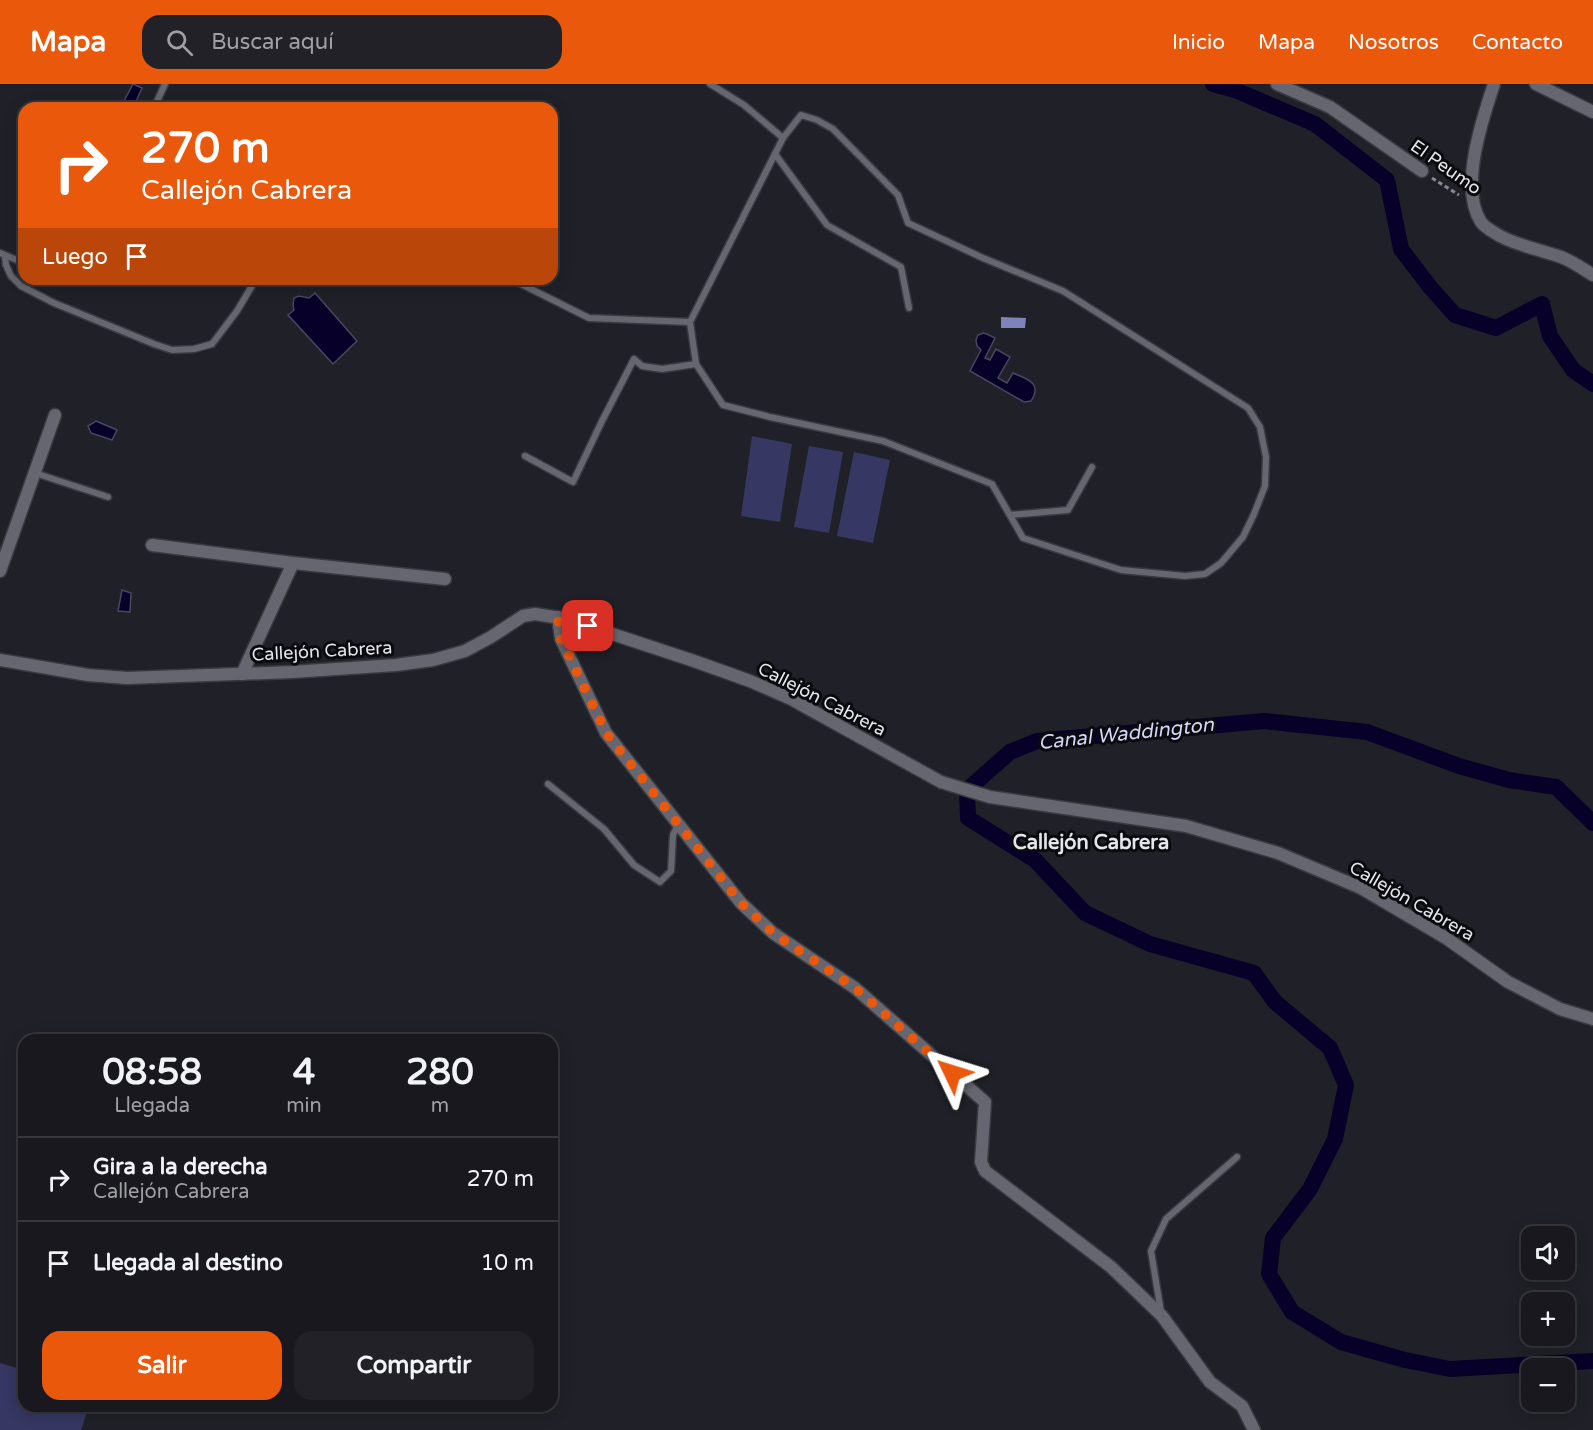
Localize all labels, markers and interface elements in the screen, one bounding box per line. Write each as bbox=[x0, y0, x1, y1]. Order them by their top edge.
search box bbox=[142, 15, 562, 69]
text: Mapa bbox=[30, 25, 106, 59]
icon: search bbox=[163, 26, 196, 59]
text: Buscar aquí bbox=[211, 29, 334, 55]
text: Inicio bbox=[1172, 30, 1225, 55]
text: Mapa bbox=[1258, 30, 1315, 55]
text: Nosotros bbox=[1348, 30, 1439, 55]
text: Contacto bbox=[1472, 30, 1563, 55]
text: 270 m bbox=[141, 123, 270, 174]
icon: right bbox=[42, 126, 120, 204]
street label: El Peumo bbox=[1406, 135, 1486, 199]
text: Callejón Cabrera bbox=[141, 174, 352, 207]
icon: arrive bbox=[120, 240, 153, 273]
text: Luego bbox=[42, 244, 108, 270]
pin bbox=[562, 600, 613, 651]
icon: arrive bbox=[571, 609, 604, 642]
street label: Callejón Cabrera bbox=[251, 636, 393, 666]
street label: Callejón Cabrera bbox=[754, 657, 890, 741]
water label: Canal Waddington bbox=[1037, 713, 1216, 755]
district label: Callejón Cabrera bbox=[1013, 831, 1169, 855]
street label: Callejón Cabrera bbox=[1346, 856, 1478, 946]
position arrow bbox=[920, 1041, 984, 1105]
text: 08:58 bbox=[102, 1051, 202, 1094]
text: 4 bbox=[293, 1051, 315, 1094]
text: 280 bbox=[406, 1051, 474, 1094]
text: Llegada bbox=[114, 1094, 190, 1118]
text: min bbox=[286, 1094, 322, 1118]
text: m bbox=[431, 1094, 449, 1118]
text: Gira a la derecha bbox=[93, 1154, 268, 1180]
icon: right bbox=[42, 1163, 75, 1196]
text: 270 m bbox=[467, 1166, 534, 1192]
text: Callejón Cabrera bbox=[93, 1180, 249, 1204]
map controls bbox=[1521, 1226, 1575, 1412]
button: sound bbox=[1521, 1226, 1575, 1280]
icon: arrive bbox=[42, 1247, 75, 1280]
text: Llegada al destino bbox=[93, 1250, 283, 1276]
text: 10 m bbox=[480, 1250, 534, 1276]
button: + bbox=[1521, 1292, 1575, 1346]
button: Salir bbox=[42, 1331, 282, 1400]
button: Compartir bbox=[294, 1331, 534, 1400]
button: − bbox=[1521, 1358, 1575, 1412]

